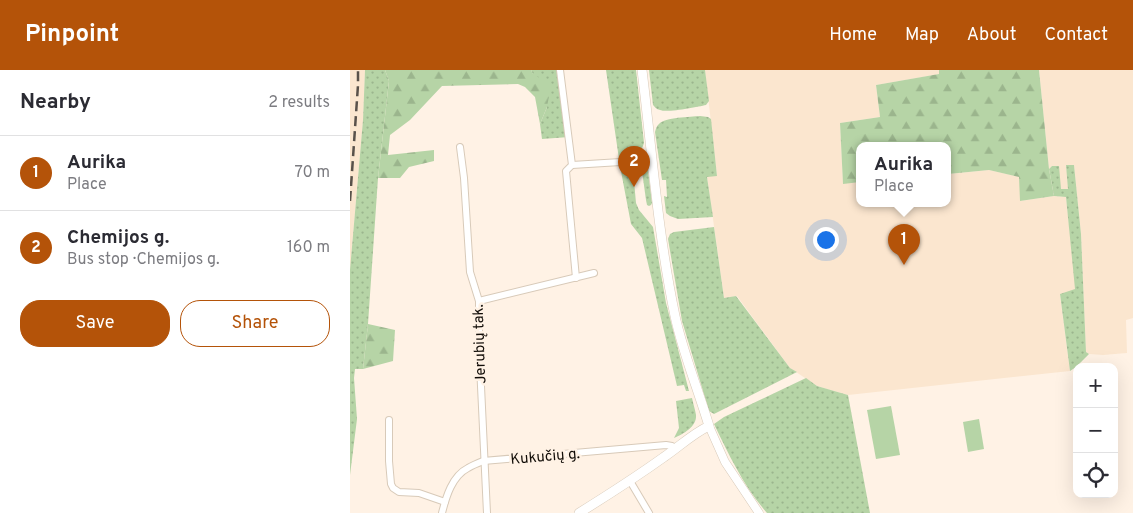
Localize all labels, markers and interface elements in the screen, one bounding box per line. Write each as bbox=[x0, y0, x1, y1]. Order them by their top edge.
text: Pinpoint bbox=[25, 20, 119, 50]
text: Home bbox=[829, 24, 877, 47]
text: Map bbox=[905, 24, 939, 47]
text: About bbox=[967, 24, 1016, 47]
text: Contact bbox=[1044, 24, 1108, 47]
text: Nearby bbox=[20, 89, 91, 116]
text: 2 results bbox=[268, 93, 330, 113]
popup bbox=[856, 142, 951, 207]
pin: 2 bbox=[618, 146, 650, 187]
text: Aurika bbox=[67, 151, 126, 175]
text: Aurika bbox=[874, 153, 933, 177]
text: 1 bbox=[33, 163, 39, 183]
text: 70 m bbox=[295, 163, 330, 183]
text: Place bbox=[67, 175, 107, 195]
text: Place bbox=[874, 177, 914, 197]
pin: 1 bbox=[888, 224, 920, 265]
text: Chemijos g. bbox=[67, 226, 169, 250]
your location bbox=[813, 227, 839, 253]
text: 2 bbox=[31, 238, 41, 258]
text: 160 m bbox=[287, 238, 330, 258]
text: Bus stop · Chemijos g. bbox=[67, 250, 220, 270]
button: Save bbox=[20, 300, 170, 347]
button: Share bbox=[180, 300, 330, 347]
street label: Jerubių tak. bbox=[470, 304, 491, 384]
map controls bbox=[1073, 363, 1118, 498]
button: + bbox=[1073, 363, 1118, 408]
button: − bbox=[1073, 408, 1118, 453]
street label: Kukučių g. bbox=[510, 445, 581, 470]
button: locate bbox=[1073, 453, 1118, 498]

